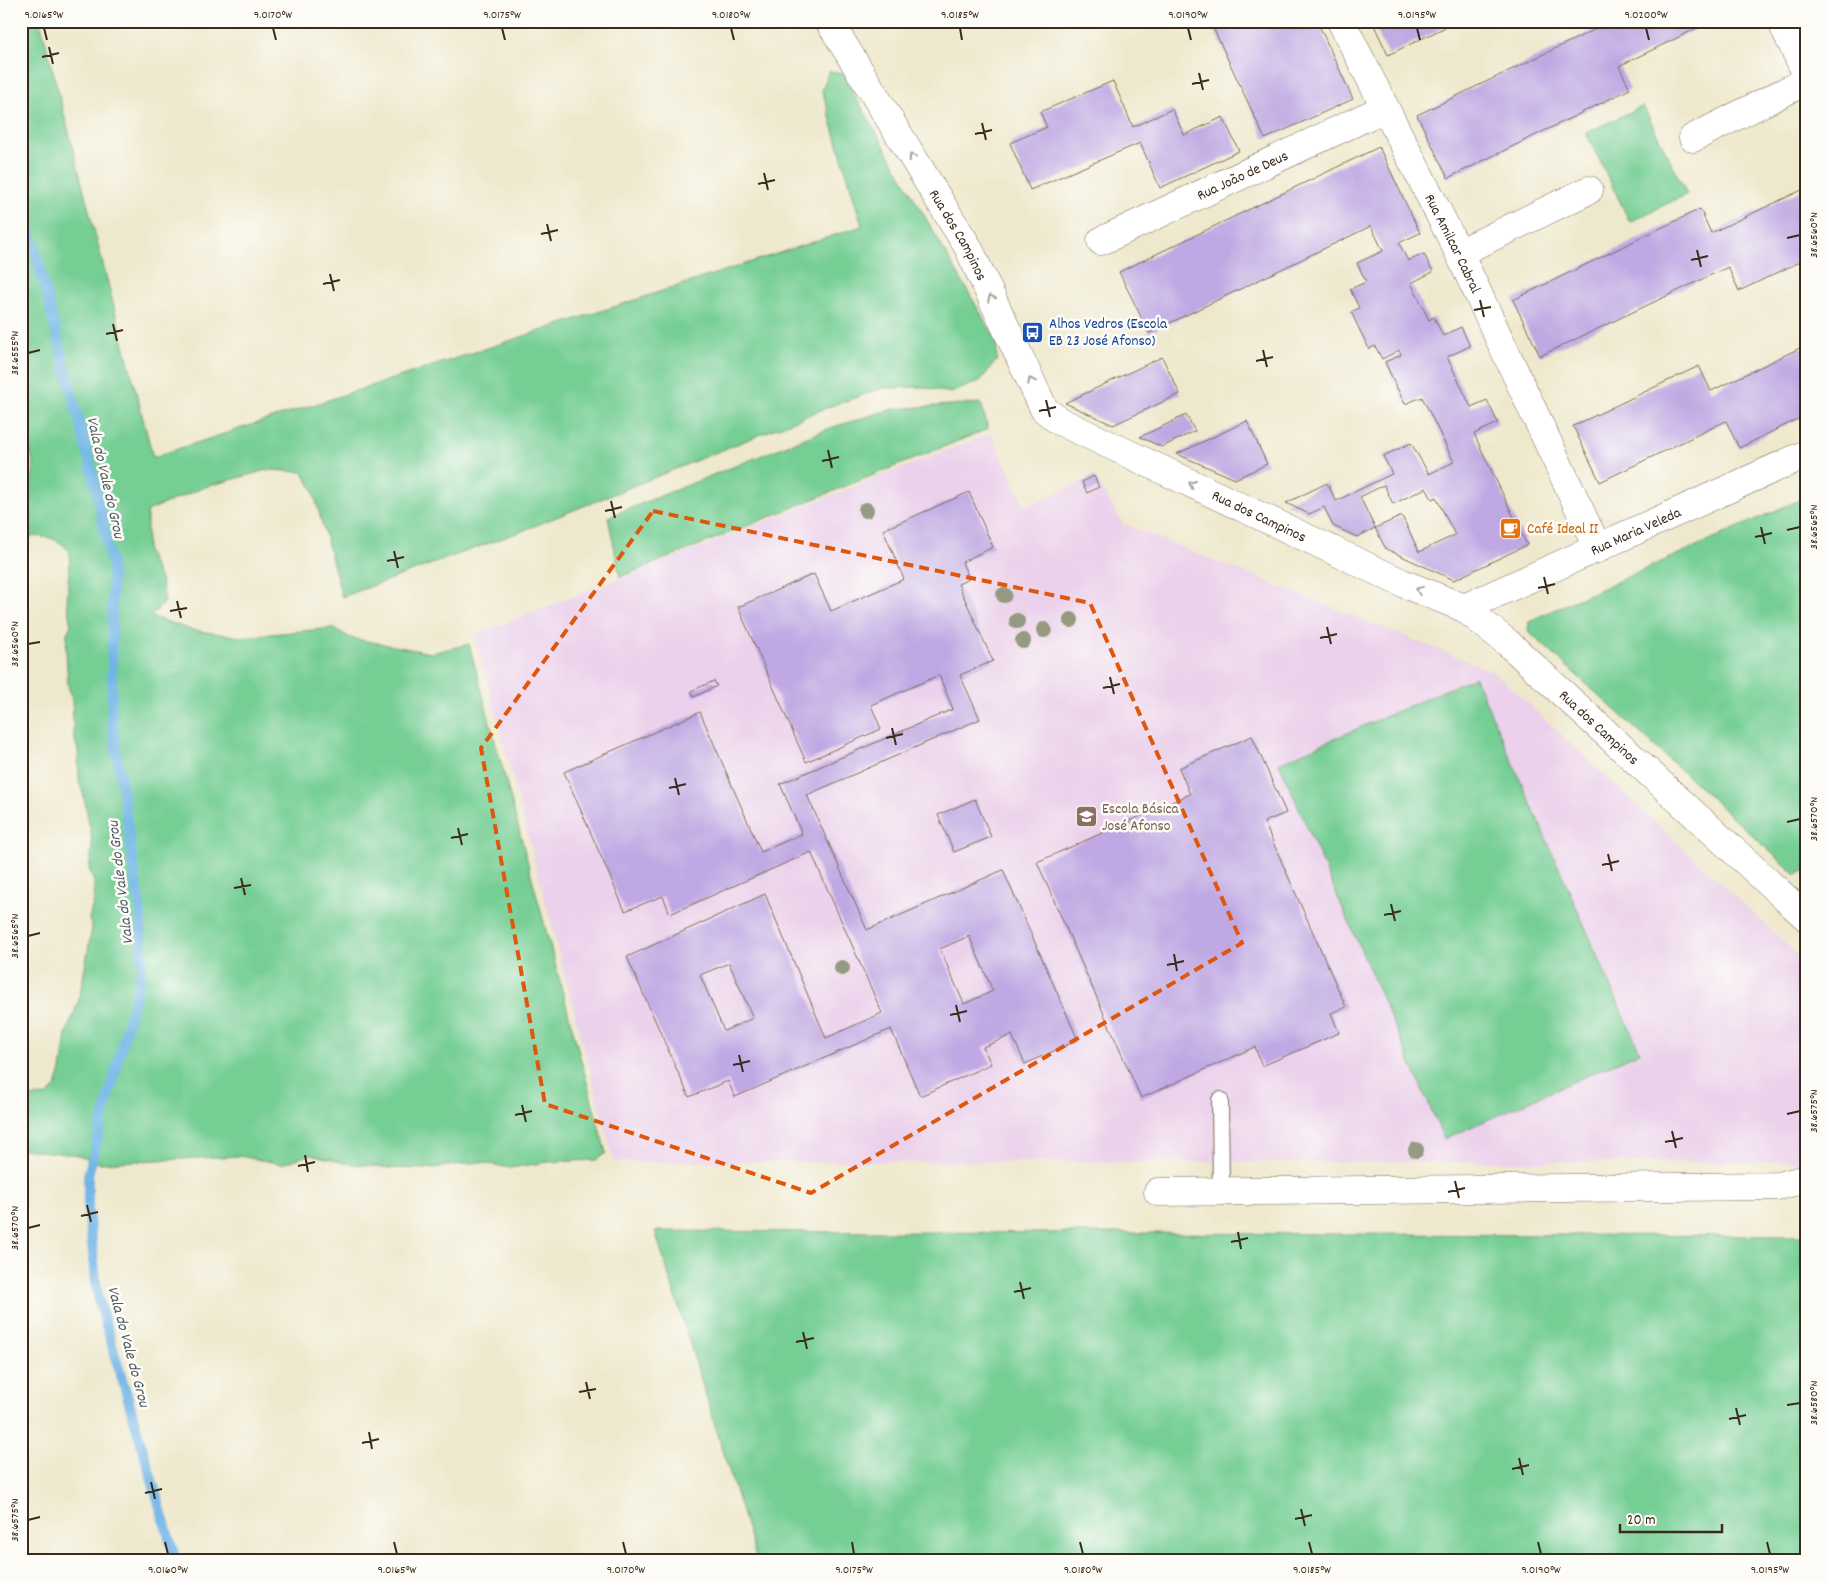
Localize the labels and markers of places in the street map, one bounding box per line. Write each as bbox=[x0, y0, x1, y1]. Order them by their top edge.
place label: Alhos Vedros (Escola EB 23 José Afonso) bbox=[1049, 314, 1168, 353]
bus stop icon: Alhos Vedros (Escola EB 23 José Afonso) bbox=[1021, 320, 1045, 344]
cafe icon: Café Ideal II bbox=[1499, 516, 1523, 540]
place label: Café Ideal II bbox=[1527, 519, 1599, 541]
place label: Escola Básica José Afonso bbox=[1102, 799, 1180, 838]
school or university icon: Escola Básica José Afonso bbox=[1074, 805, 1098, 829]

